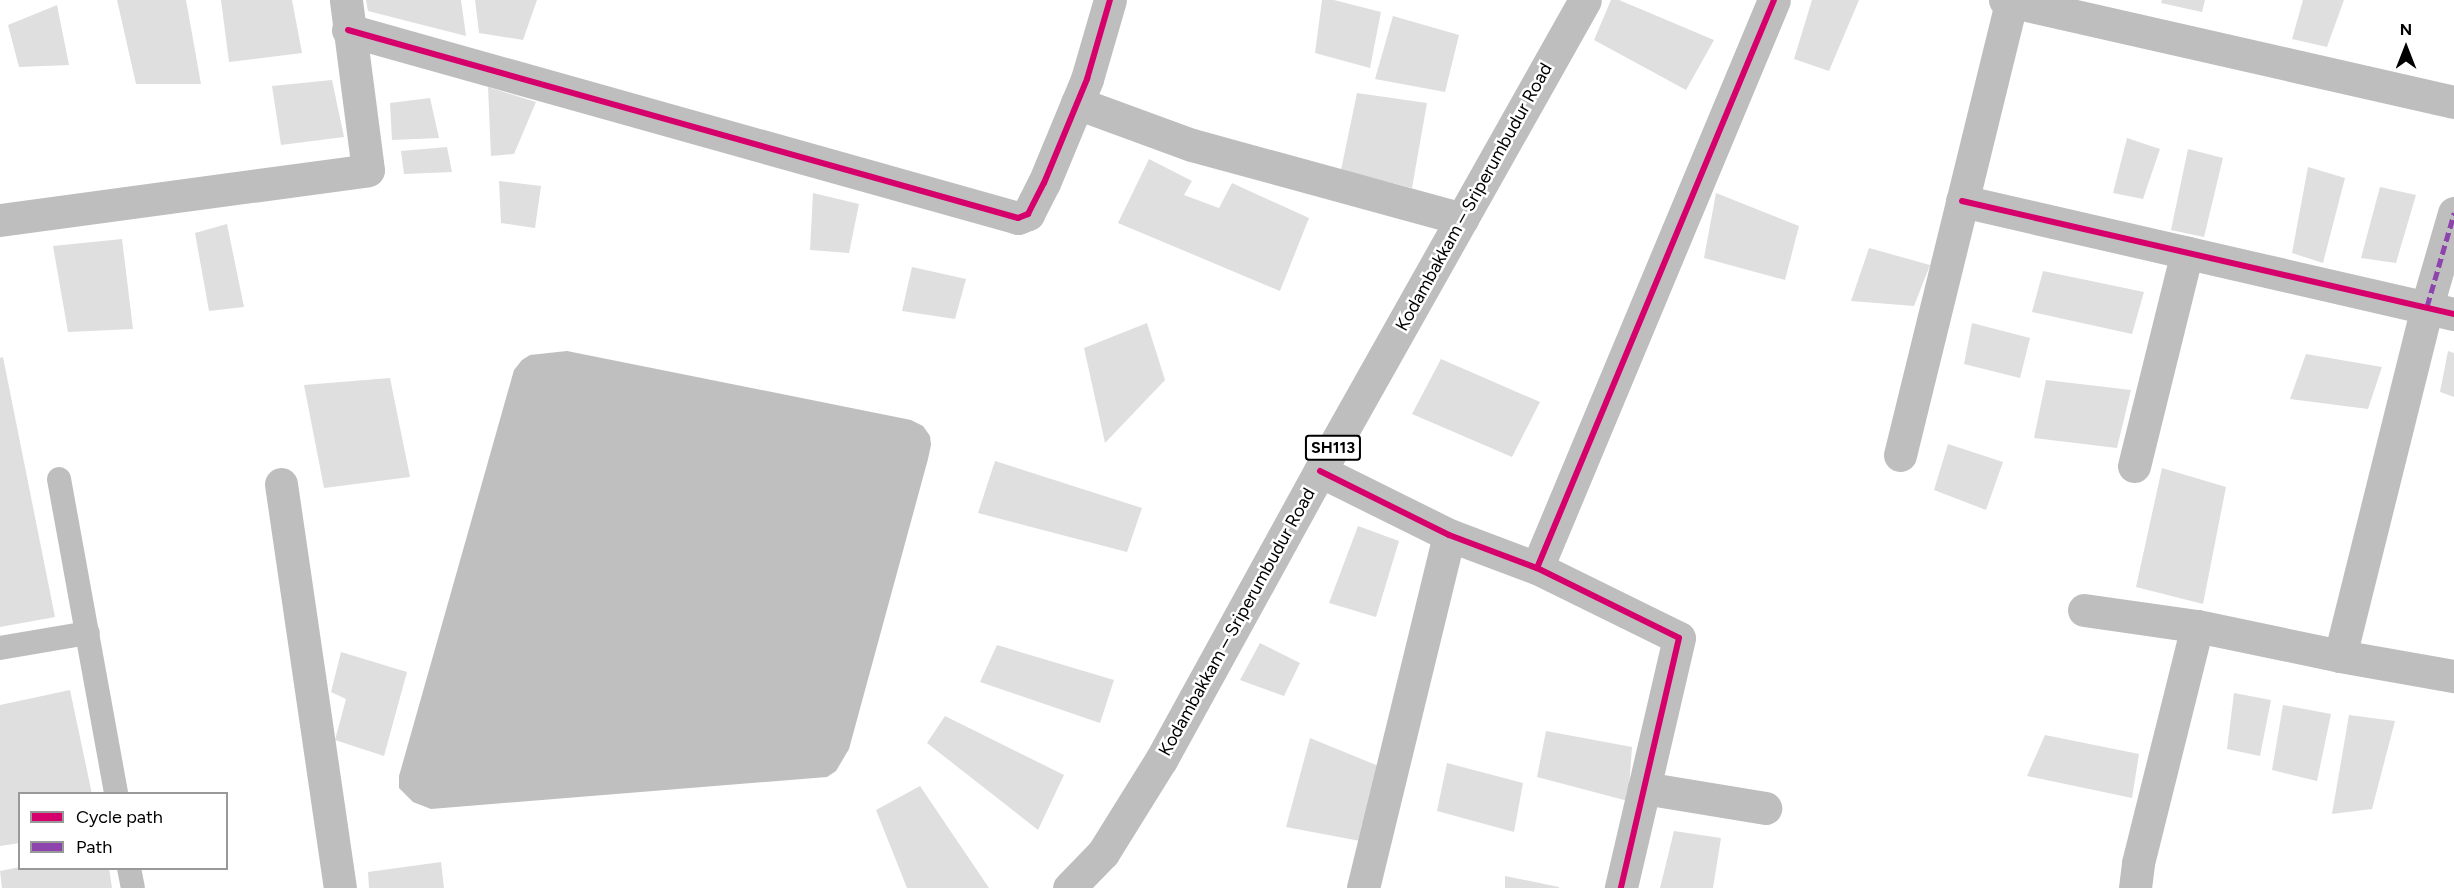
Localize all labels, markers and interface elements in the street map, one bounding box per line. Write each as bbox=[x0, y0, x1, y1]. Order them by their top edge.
north arrow bbox=[2376, 18, 2436, 78]
text: N bbox=[2400, 20, 2412, 39]
street label: Kodambakkam – Sriperumbudur Road bbox=[1391, 59, 1557, 335]
road number: SH113 bbox=[1304, 435, 1362, 461]
street label: Kodambakkam – Sriperumbudur Road bbox=[1154, 484, 1320, 760]
legend bbox=[18, 792, 228, 870]
text: Cycle path bbox=[76, 806, 163, 828]
text: Path bbox=[76, 836, 112, 858]

